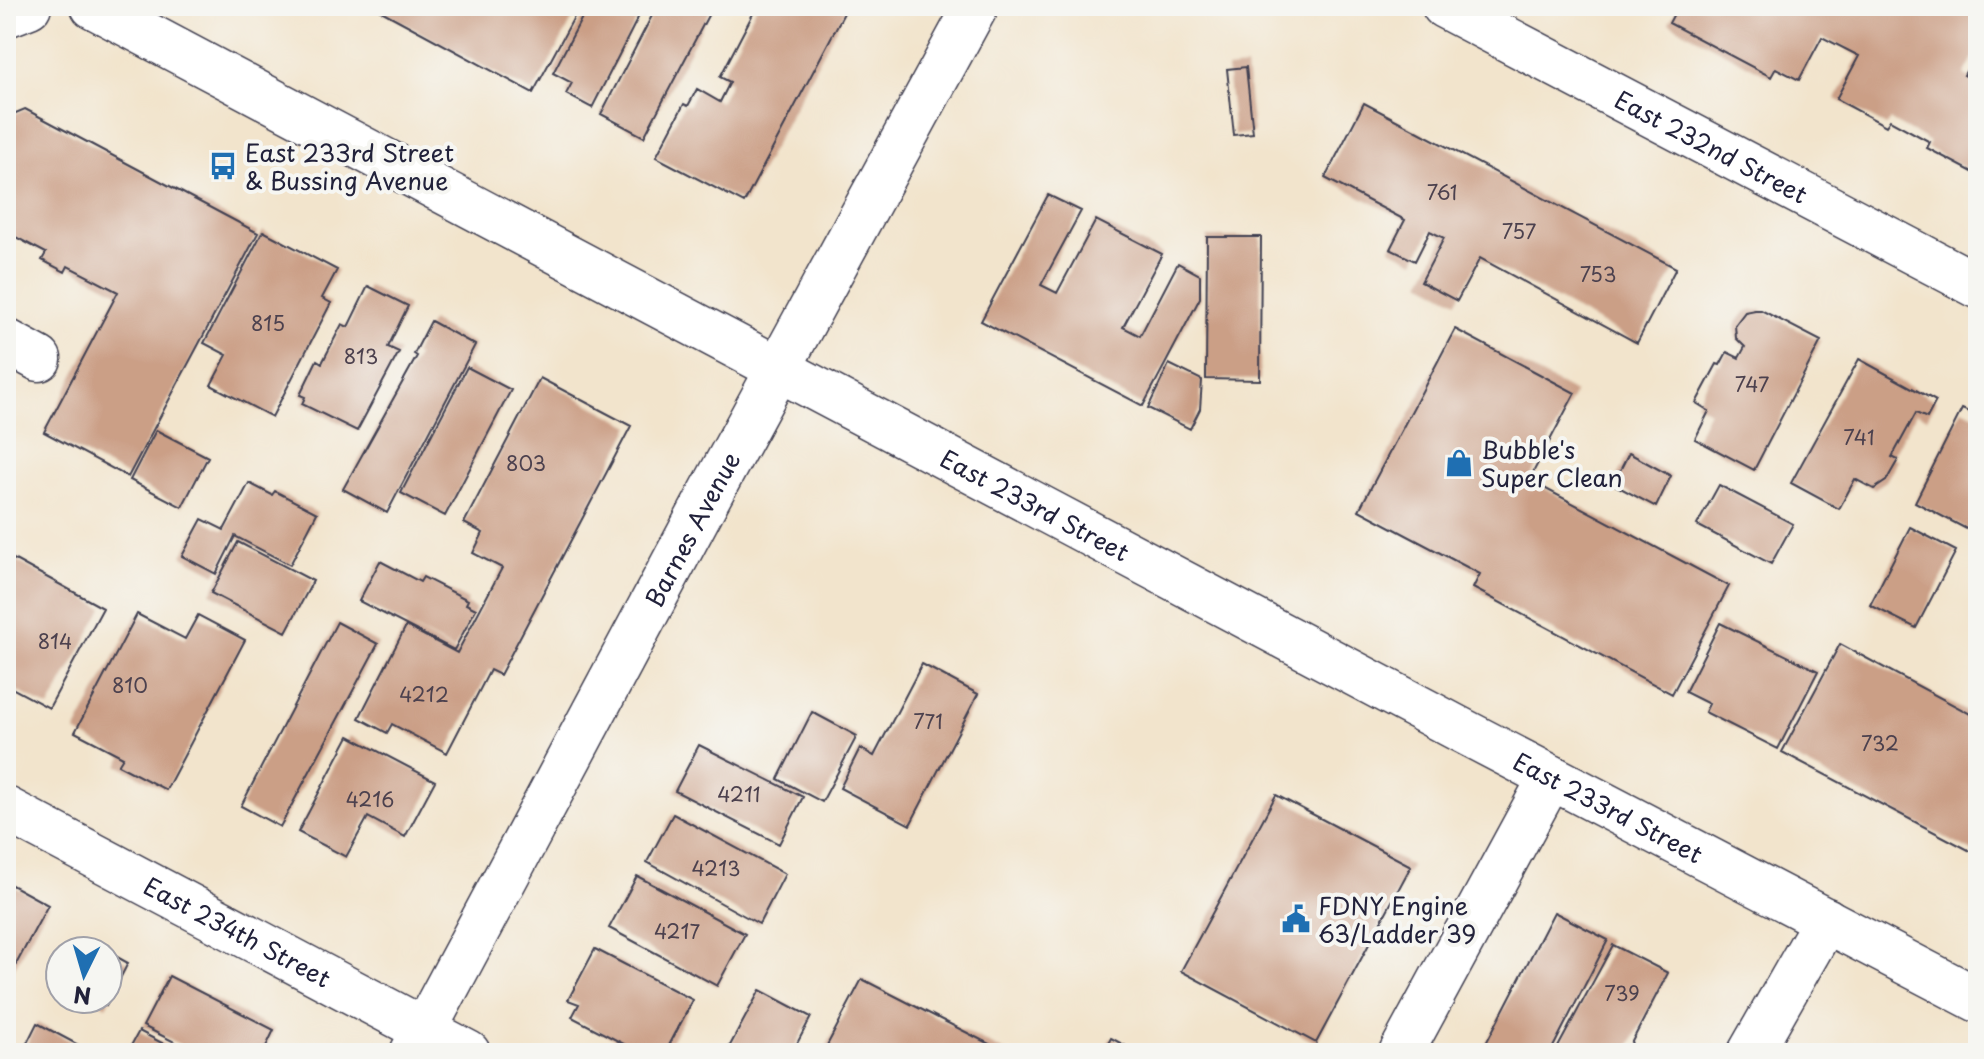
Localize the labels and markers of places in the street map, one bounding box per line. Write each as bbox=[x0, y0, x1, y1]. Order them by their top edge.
place label: East 233rd Street & Bussing Avenue bbox=[245, 134, 454, 198]
bus stop icon: East 233rd Street & Bussing Avenue bbox=[208, 151, 238, 181]
place label: Bubble's Super Clean bbox=[1481, 431, 1623, 495]
shop icon: Bubble's Super Clean bbox=[1444, 448, 1474, 478]
place label: FDNY Engine 63/Ladder 39 bbox=[1318, 887, 1476, 951]
public building icon: FDNY Engine 63/Ladder 39 bbox=[1281, 904, 1311, 934]

